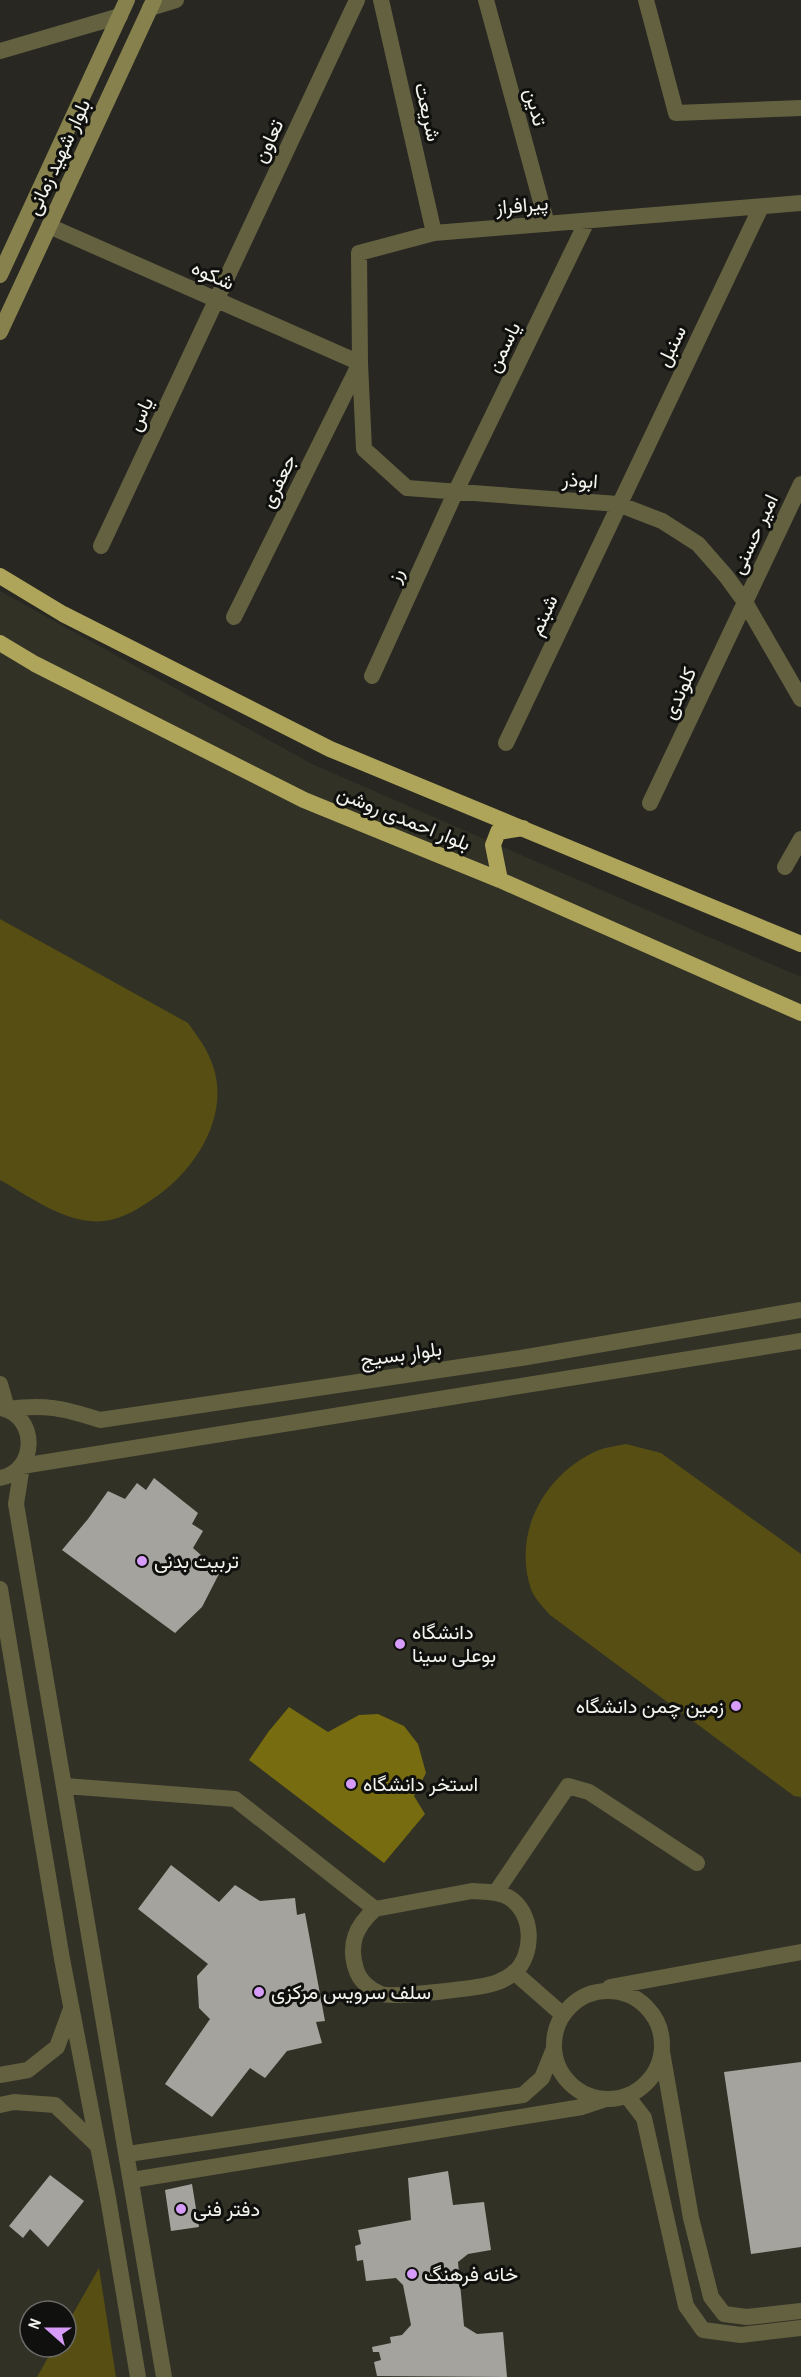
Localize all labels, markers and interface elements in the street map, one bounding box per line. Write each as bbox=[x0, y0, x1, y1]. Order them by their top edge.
street label: شریعت bbox=[409, 80, 448, 144]
street label: تدین bbox=[519, 85, 554, 129]
street label: بلوار شهید زمانی bbox=[19, 94, 96, 219]
street label: تعاون bbox=[246, 115, 289, 167]
street label: پیرافراز bbox=[493, 189, 550, 221]
street label: شکوه bbox=[188, 253, 239, 296]
street label: یاسمن bbox=[479, 317, 526, 377]
street label: سنبل bbox=[649, 321, 692, 371]
street label: یاس bbox=[120, 392, 159, 435]
street label: جعفری bbox=[253, 449, 302, 512]
street label: ابوذر bbox=[560, 465, 599, 494]
street label: امیر حسنی bbox=[723, 489, 784, 578]
street label: رز bbox=[379, 563, 410, 587]
street label: شبنم bbox=[521, 590, 564, 640]
street label: کلوندی bbox=[655, 662, 702, 723]
street label: بلوار احمدی روشن bbox=[333, 778, 475, 857]
street label: بلوار بسیج bbox=[358, 1334, 444, 1374]
place label: تربیت بدنی bbox=[154, 1547, 239, 1574]
marker: تربیت بدنی bbox=[135, 1554, 149, 1568]
place label: دانشگاه بوعلی سینا bbox=[412, 1618, 496, 1668]
marker: دانشگاه بوعلی سینا bbox=[393, 1637, 407, 1651]
place label: زمین چمن دانشگاه bbox=[576, 1692, 724, 1720]
marker: زمین چمن دانشگاه bbox=[729, 1699, 743, 1713]
place label: استخر دانشگاه bbox=[363, 1770, 478, 1797]
marker: استخر دانشگاه bbox=[344, 1777, 358, 1791]
place label: سلف سرویس مرکزی bbox=[271, 1978, 431, 2005]
marker: سلف سرویس مرکزی bbox=[252, 1985, 266, 1999]
place label: دفتر فنی bbox=[193, 2195, 260, 2222]
marker: دفتر فنی bbox=[174, 2202, 188, 2216]
place label: خانه فرهنگ bbox=[424, 2260, 518, 2287]
marker: خانه فرهنگ bbox=[405, 2267, 419, 2281]
north arrow bbox=[18, 2299, 78, 2359]
text: N bbox=[22, 2315, 46, 2332]

